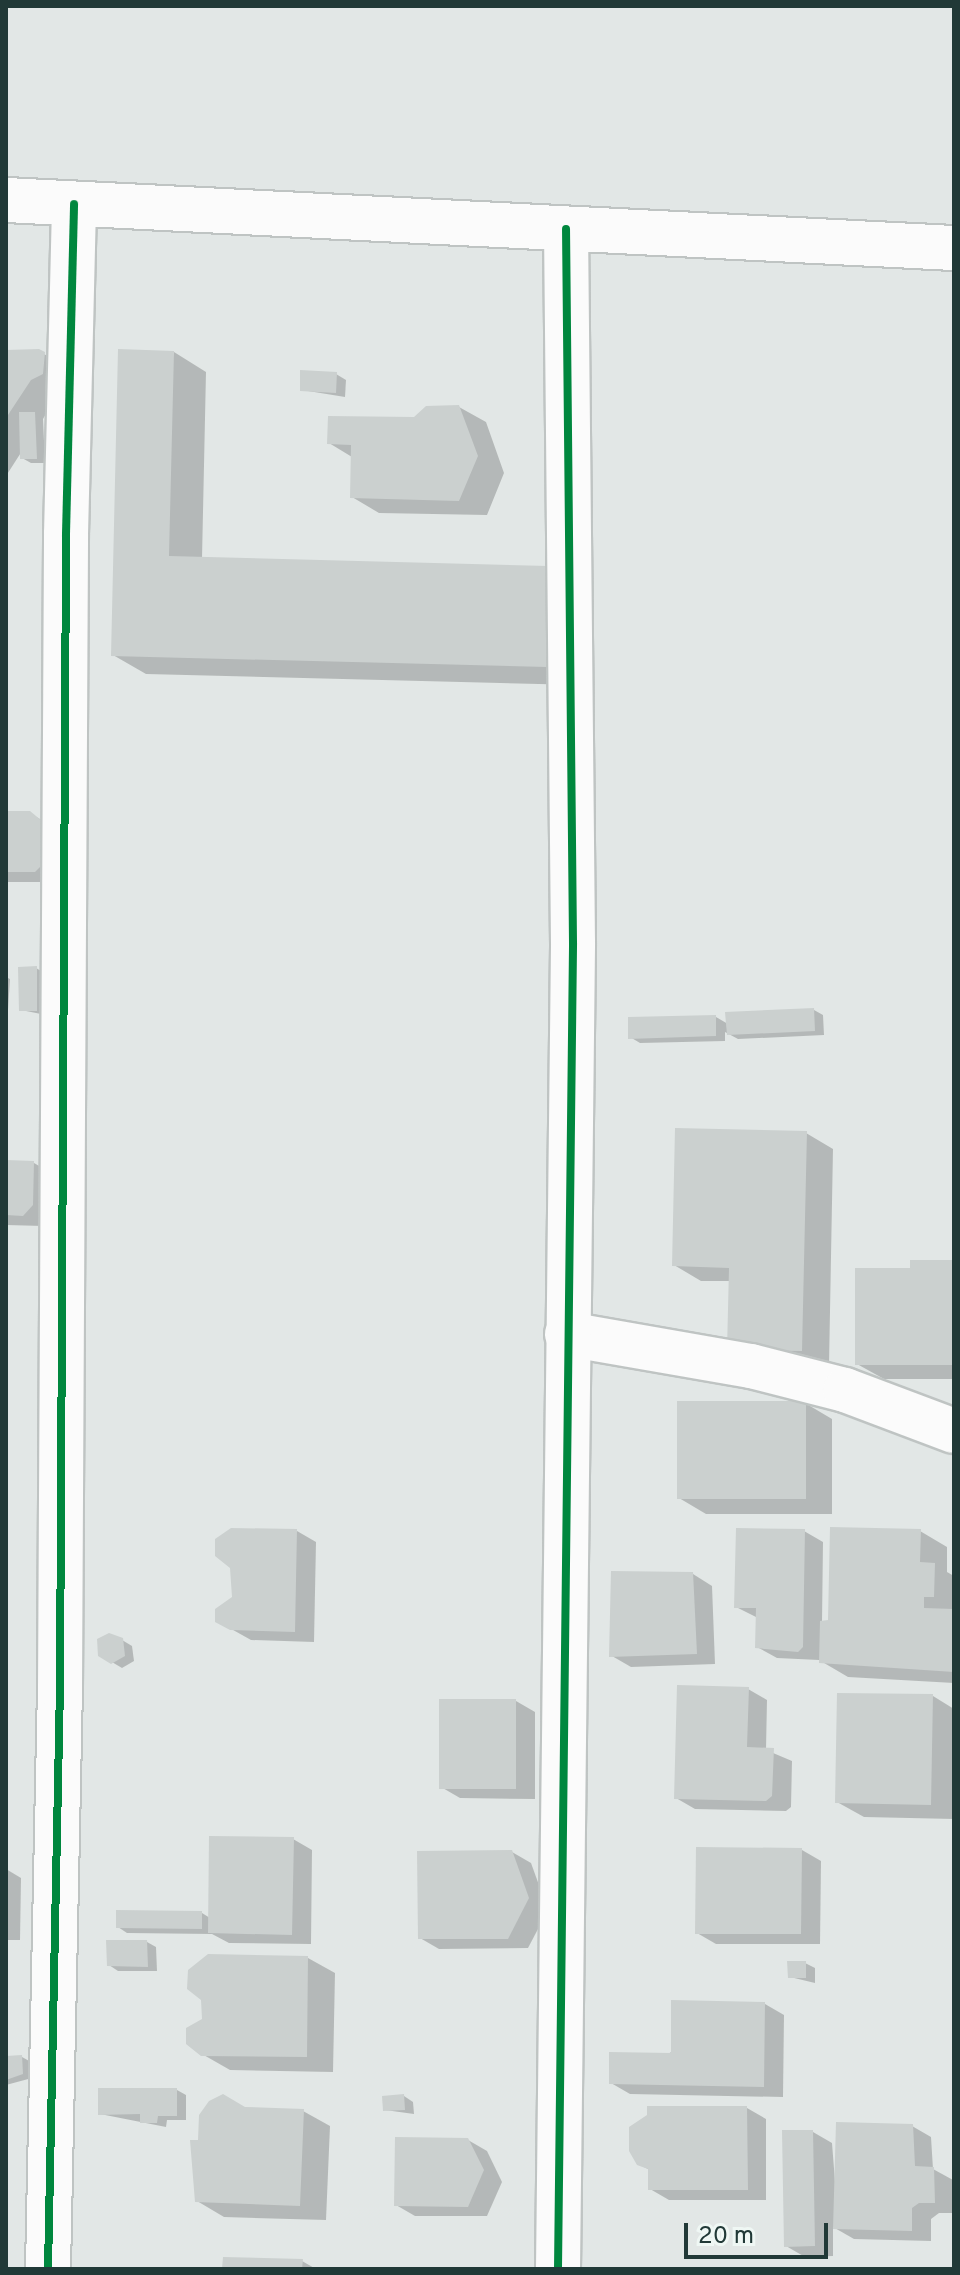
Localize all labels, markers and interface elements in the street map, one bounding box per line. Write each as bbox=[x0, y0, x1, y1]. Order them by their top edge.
scale bar bbox=[688, 2207, 832, 2257]
text: 20 m bbox=[698, 2222, 754, 2252]

